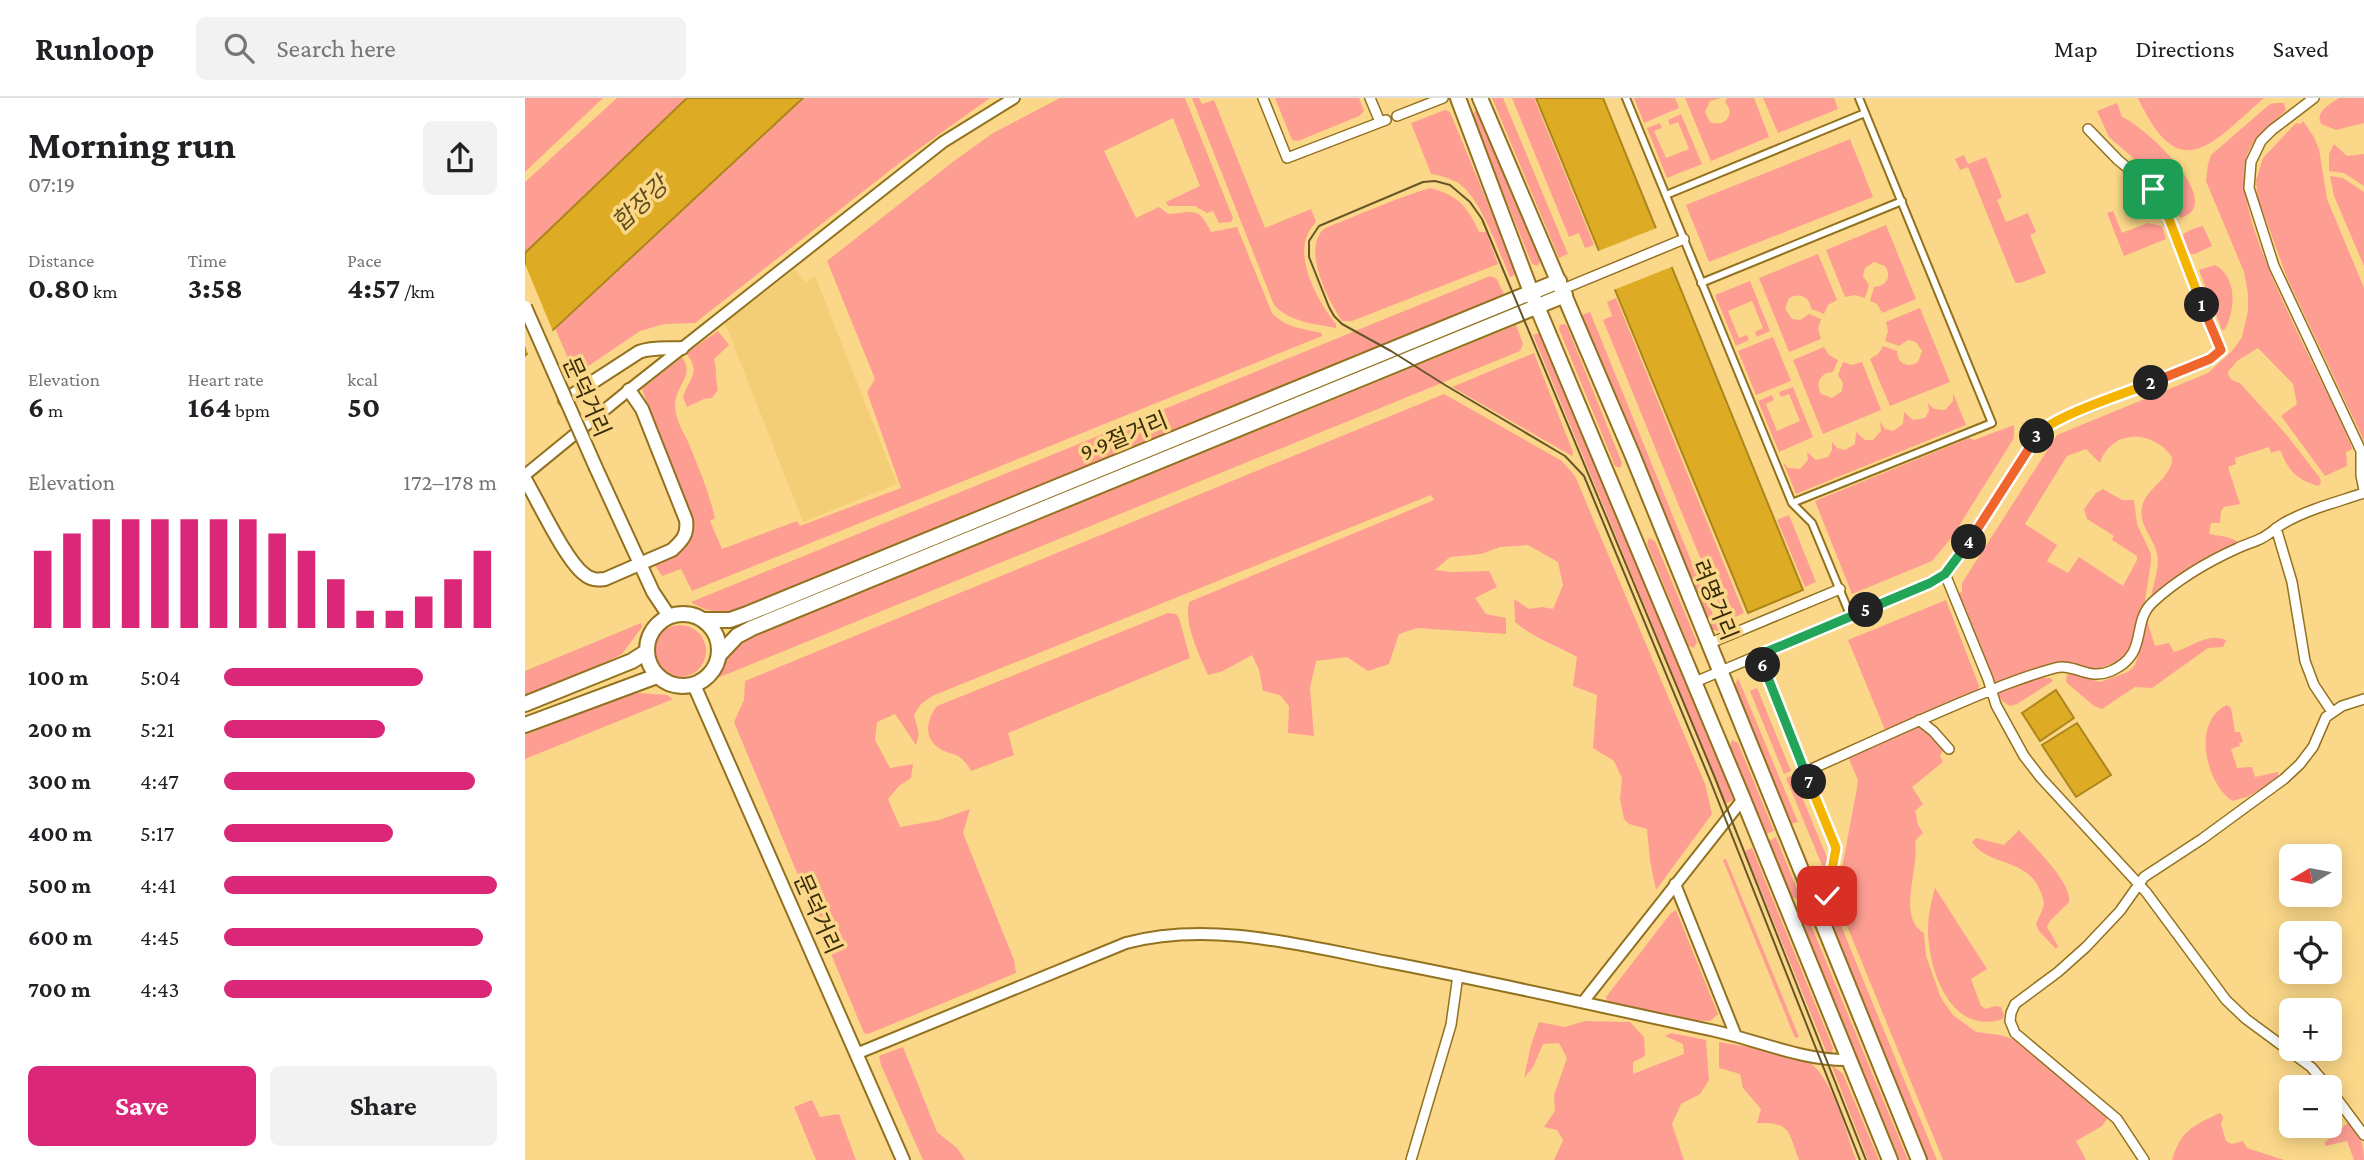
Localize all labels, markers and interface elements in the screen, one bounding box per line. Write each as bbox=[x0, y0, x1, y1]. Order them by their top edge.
search box bbox=[196, 17, 686, 80]
icon: search bbox=[220, 29, 258, 67]
text: Runloop bbox=[35, 30, 154, 67]
text: Search here bbox=[276, 34, 396, 63]
text: Map bbox=[2054, 35, 2098, 62]
text: Directions bbox=[2136, 35, 2235, 62]
text: Saved bbox=[2273, 35, 2329, 62]
button: share bbox=[423, 121, 497, 195]
text: Morning run bbox=[28, 124, 236, 166]
pin bbox=[2123, 159, 2183, 219]
water label: 합장강 bbox=[606, 169, 675, 236]
icon: arrive bbox=[2134, 170, 2172, 208]
text: 07:19 bbox=[28, 171, 75, 197]
text: Distance bbox=[28, 250, 94, 271]
text: Time bbox=[188, 250, 227, 271]
text: Pace bbox=[347, 250, 382, 271]
text: 0.80 bbox=[28, 271, 90, 304]
text: 3:58 bbox=[188, 271, 243, 304]
text: 4:57 bbox=[347, 271, 400, 304]
text: km bbox=[90, 281, 117, 302]
text: /km bbox=[400, 281, 435, 302]
pin: 1 bbox=[2185, 288, 2219, 322]
text: 1 bbox=[2198, 294, 2205, 315]
street label: 문덕거리 bbox=[558, 353, 616, 441]
pin: 2 bbox=[2133, 366, 2169, 400]
text: Elevation bbox=[28, 369, 100, 390]
text: Heart rate bbox=[188, 369, 264, 390]
text: kcal bbox=[347, 369, 378, 390]
text: 2 bbox=[2146, 372, 2155, 393]
text: 6 bbox=[28, 390, 44, 423]
text: 164 bbox=[188, 390, 231, 423]
text: 50 bbox=[347, 390, 380, 423]
text: m bbox=[44, 400, 63, 421]
text: bpm bbox=[231, 400, 270, 421]
street label: 9·9절거리 bbox=[1076, 407, 1172, 465]
pin: 3 bbox=[2019, 418, 2055, 454]
text: 3 bbox=[2032, 425, 2041, 446]
text: Elevation bbox=[28, 469, 115, 495]
text: 172–178 m bbox=[403, 469, 497, 495]
pin: 4 bbox=[1951, 524, 1987, 560]
text: 4 bbox=[1963, 531, 1974, 552]
street label: 려명거리 bbox=[1687, 556, 1743, 644]
pin: 5 bbox=[1849, 592, 1883, 628]
text: 5 bbox=[1861, 599, 1870, 620]
pin: 6 bbox=[1745, 648, 1781, 682]
text: 6 bbox=[1757, 654, 1768, 675]
text: 100 m bbox=[28, 664, 88, 690]
text: 5:04 bbox=[140, 664, 181, 690]
text: 200 m bbox=[28, 716, 92, 742]
text: 5:21 bbox=[140, 716, 175, 742]
pin: 7 bbox=[1791, 764, 1827, 800]
text: 300 m bbox=[28, 768, 91, 794]
text: 4:47 bbox=[140, 768, 179, 794]
text: 7 bbox=[1804, 771, 1813, 792]
text: 400 m bbox=[28, 820, 92, 846]
text: 5:17 bbox=[140, 820, 174, 846]
north arrow bbox=[2279, 844, 2341, 906]
map controls bbox=[2279, 844, 2342, 1138]
pin bbox=[1797, 866, 1857, 926]
street label: 문덕거리 bbox=[789, 870, 847, 958]
text: 500 m bbox=[28, 872, 91, 898]
text: 4:41 bbox=[140, 872, 176, 898]
icon: check bbox=[1808, 877, 1846, 915]
button: locate bbox=[2279, 921, 2342, 984]
text: 600 m bbox=[28, 924, 92, 950]
text: 4:45 bbox=[140, 924, 180, 950]
text: 700 m bbox=[28, 976, 91, 1002]
text: 4:43 bbox=[140, 976, 179, 1002]
button: + bbox=[2279, 998, 2342, 1061]
button: Save bbox=[28, 1066, 256, 1146]
button: Share bbox=[270, 1066, 497, 1146]
button: − bbox=[2279, 1075, 2342, 1138]

